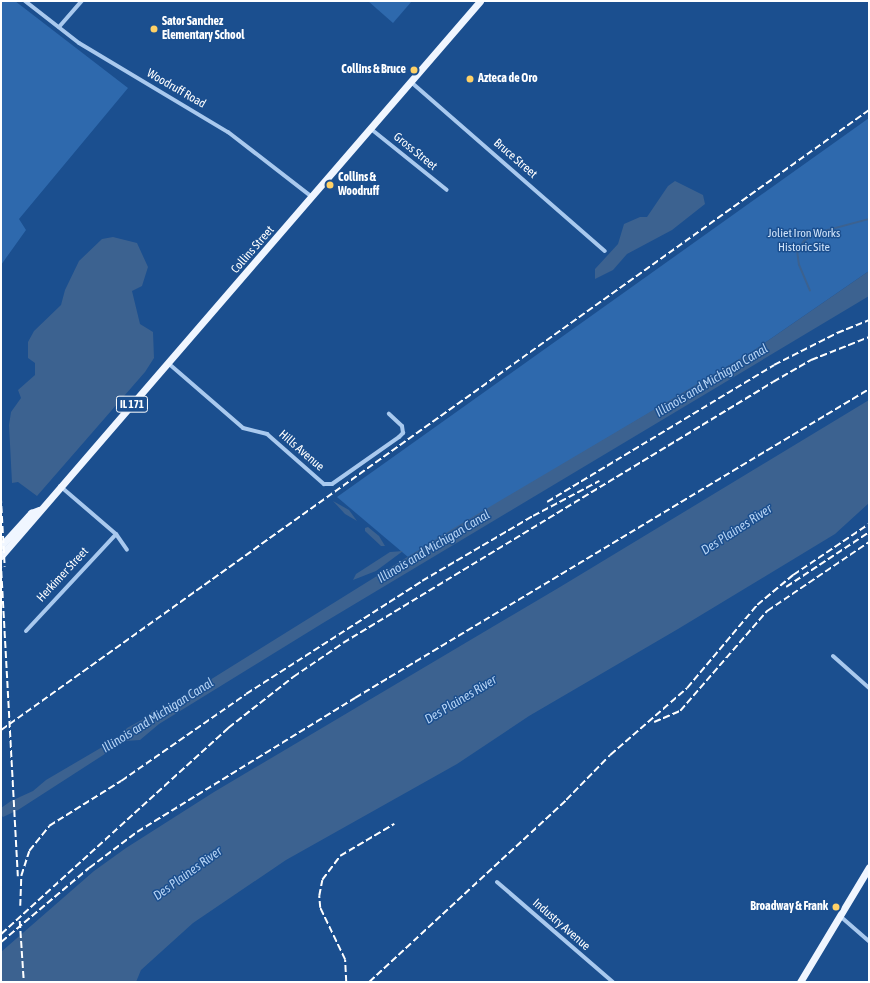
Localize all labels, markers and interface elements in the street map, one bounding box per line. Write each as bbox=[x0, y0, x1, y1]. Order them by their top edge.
place label: Sator Sanchez Elementary School bbox=[162, 15, 244, 43]
marker: Sator Sanchez Elementary School bbox=[149, 24, 159, 34]
place label: Collins & Bruce bbox=[341, 63, 406, 77]
marker: Collins & Bruce bbox=[409, 65, 419, 75]
street label: Woodruff Road bbox=[144, 66, 208, 112]
place label: Azteca de Oro bbox=[478, 72, 538, 86]
marker: Azteca de Oro bbox=[465, 74, 475, 84]
street label: Gross Street bbox=[390, 130, 440, 174]
street label: Bruce Street bbox=[490, 136, 540, 182]
place label: Collins & Woodruff bbox=[338, 171, 379, 199]
marker: Collins & Woodruff bbox=[325, 180, 335, 190]
street label: Collins Street bbox=[228, 223, 278, 277]
park label: Joliet Iron Works Historic Site bbox=[768, 227, 840, 255]
water label: Illinois and Michigan Canal bbox=[653, 341, 771, 421]
road number: IL 171 bbox=[115, 395, 149, 413]
street label: Hills Avenue bbox=[275, 427, 327, 475]
water label: Des Plaines River bbox=[699, 501, 775, 559]
water label: Illinois and Michigan Canal bbox=[375, 507, 493, 587]
street label: Herkimer Street bbox=[34, 545, 92, 605]
water label: Des Plaines River bbox=[422, 672, 500, 728]
water label: Illinois and Michigan Canal bbox=[99, 675, 217, 757]
water label: Des Plaines River bbox=[151, 844, 225, 904]
street label: Industry Avenue bbox=[529, 896, 593, 954]
place label: Broadway & Frank bbox=[750, 900, 828, 914]
marker: Broadway & Frank bbox=[831, 902, 841, 912]

